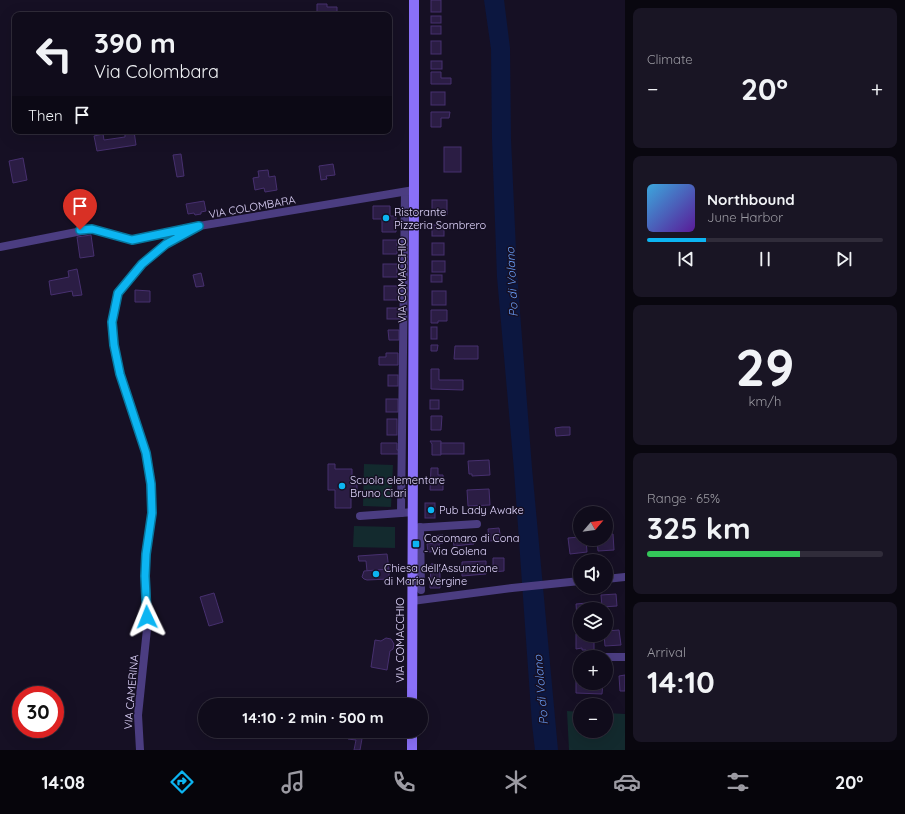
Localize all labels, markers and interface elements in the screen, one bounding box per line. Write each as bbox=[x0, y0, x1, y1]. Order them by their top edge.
text: 390 m bbox=[94, 25, 176, 60]
icon: left bbox=[28, 28, 80, 80]
text: Climate bbox=[647, 51, 693, 67]
text: Via Colombara bbox=[94, 60, 219, 83]
text: 20° bbox=[741, 70, 788, 108]
text: − bbox=[647, 75, 658, 103]
text: + bbox=[871, 75, 883, 103]
icon: arrive bbox=[71, 104, 93, 126]
text: Then bbox=[28, 106, 63, 125]
pin bbox=[63, 189, 97, 230]
text: Northbound bbox=[707, 190, 795, 209]
street label: VIA COLOMBARA bbox=[208, 192, 296, 222]
icon: arrive bbox=[69, 195, 91, 217]
place label: Ristorante Pizzeria Sombrero bbox=[394, 205, 487, 232]
text: June Harbor bbox=[707, 209, 783, 225]
marker: Ristorante Pizzeria Sombrero bbox=[381, 213, 391, 223]
street label: VIA COMACCHIO bbox=[395, 237, 409, 323]
water label: Po di Volano bbox=[502, 246, 521, 317]
icon: previous bbox=[675, 248, 697, 270]
icon: pause bbox=[754, 248, 776, 270]
icon: next bbox=[833, 248, 855, 270]
text: 29 bbox=[735, 334, 795, 399]
text: km/h bbox=[749, 393, 781, 409]
place label: Scuola elementare Bruno Ciari bbox=[350, 473, 445, 500]
marker: Scuola elementare Bruno Ciari bbox=[337, 481, 347, 491]
text: Range · 65% bbox=[647, 490, 720, 506]
place label: Pub Lady Awake bbox=[439, 503, 524, 517]
marker: Pub Lady Awake bbox=[426, 505, 436, 515]
north arrow bbox=[573, 506, 613, 546]
map controls bbox=[573, 506, 613, 738]
text: 325 km bbox=[647, 509, 751, 547]
place label: Cocomaro di Cona - Via Golena bbox=[424, 531, 519, 558]
marker: Cocomaro di Cona - Via Golena bbox=[411, 539, 421, 549]
button: sound bbox=[573, 554, 613, 594]
place label: Chiesa dell'Assunzione di Maria Vergine bbox=[384, 561, 498, 588]
marker: Chiesa dell'Assunzione di Maria Vergine bbox=[371, 569, 381, 579]
position arrow bbox=[126, 596, 168, 638]
street label: VIA COMACCHIO bbox=[393, 597, 407, 683]
button: layers bbox=[573, 602, 613, 642]
text: Arrival bbox=[647, 644, 686, 660]
button: + bbox=[573, 650, 613, 690]
street label: VIA CAMERINA bbox=[121, 654, 141, 730]
water label: Po di Volano bbox=[530, 654, 551, 725]
text: 14:10 bbox=[647, 663, 715, 701]
speed limit sign: 30 bbox=[12, 686, 64, 738]
button: − bbox=[573, 698, 613, 738]
text: 14:10 · 2 min · 500 m bbox=[242, 708, 384, 727]
icon: directions bbox=[168, 768, 196, 796]
icon: music bbox=[279, 768, 307, 796]
icon: phone bbox=[390, 768, 418, 796]
icon: climate bbox=[502, 768, 530, 796]
icon: car bbox=[613, 768, 641, 796]
icon: filters bbox=[724, 768, 752, 796]
text: 14:08 bbox=[42, 771, 85, 794]
text: 20° bbox=[835, 771, 863, 794]

